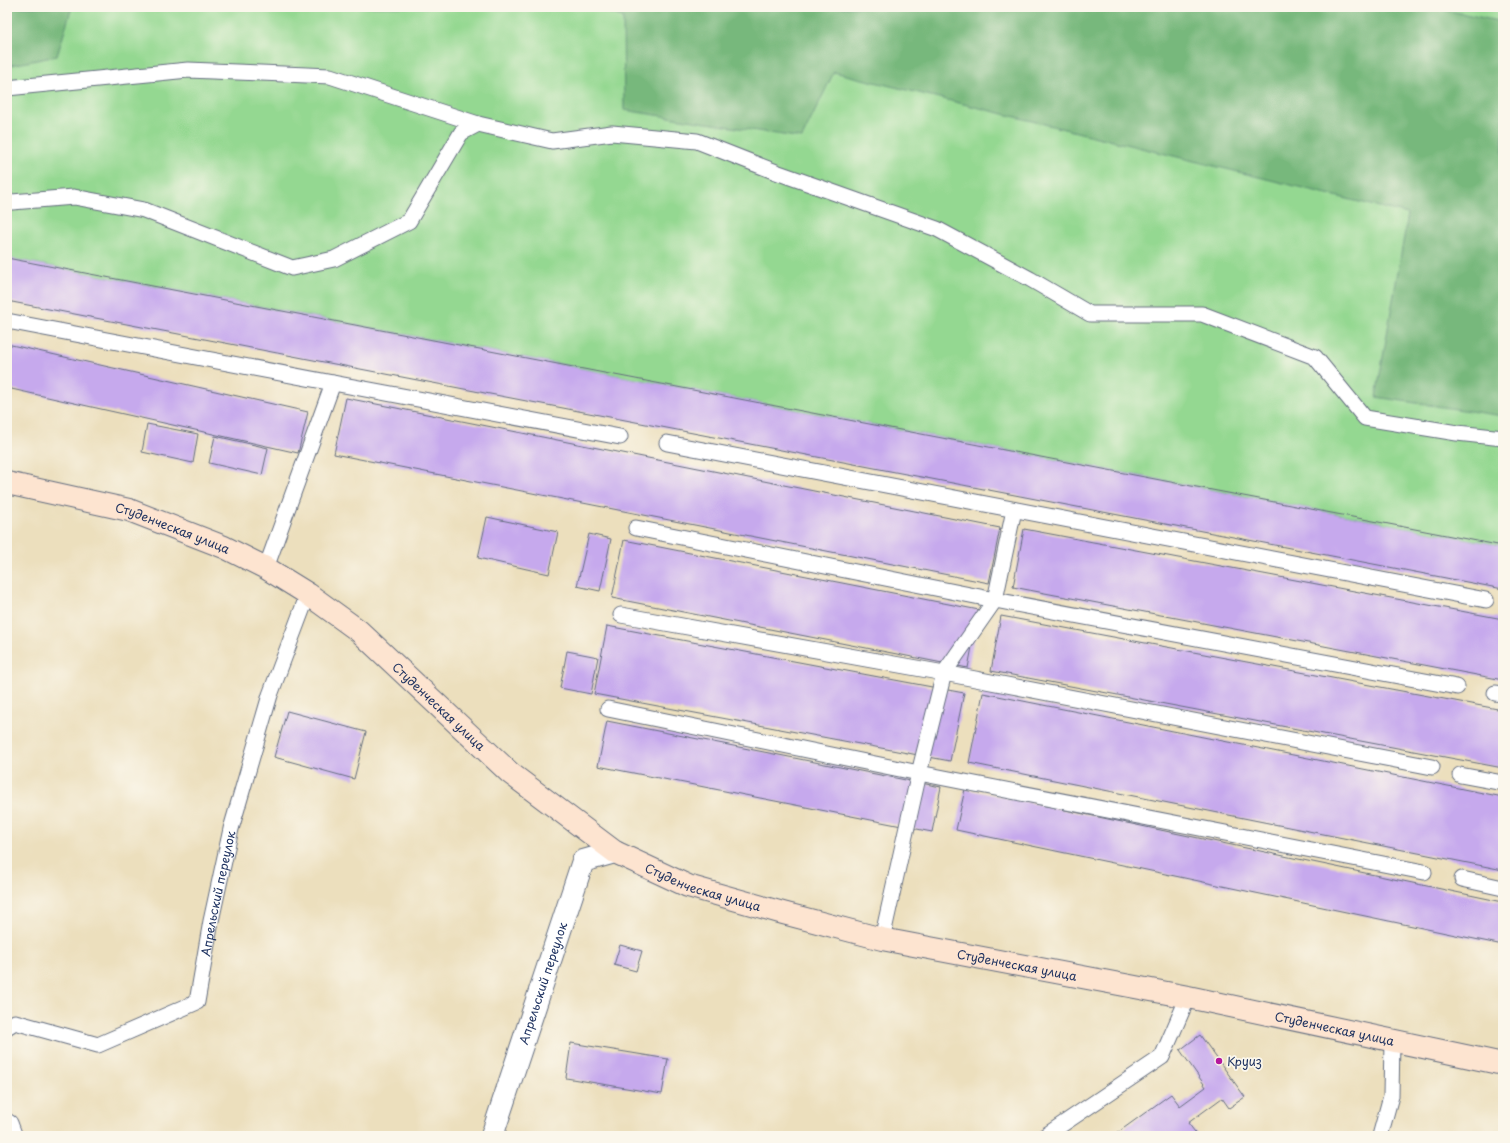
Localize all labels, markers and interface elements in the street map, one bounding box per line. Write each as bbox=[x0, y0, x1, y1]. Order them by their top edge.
street label: Студенческая улица bbox=[114, 498, 234, 558]
street label: Студенческая улица bbox=[388, 658, 490, 755]
street label: Апрельский переулок bbox=[196, 828, 240, 958]
street label: Студенческая улица bbox=[642, 858, 763, 915]
street label: Апрельский переулок bbox=[514, 919, 571, 1047]
street label: Студенческая улица bbox=[955, 944, 1079, 985]
street label: Студенческая улица bbox=[1273, 1007, 1397, 1050]
place label: Круиз bbox=[1227, 1052, 1262, 1070]
marker: Круиз bbox=[1214, 1056, 1224, 1066]

